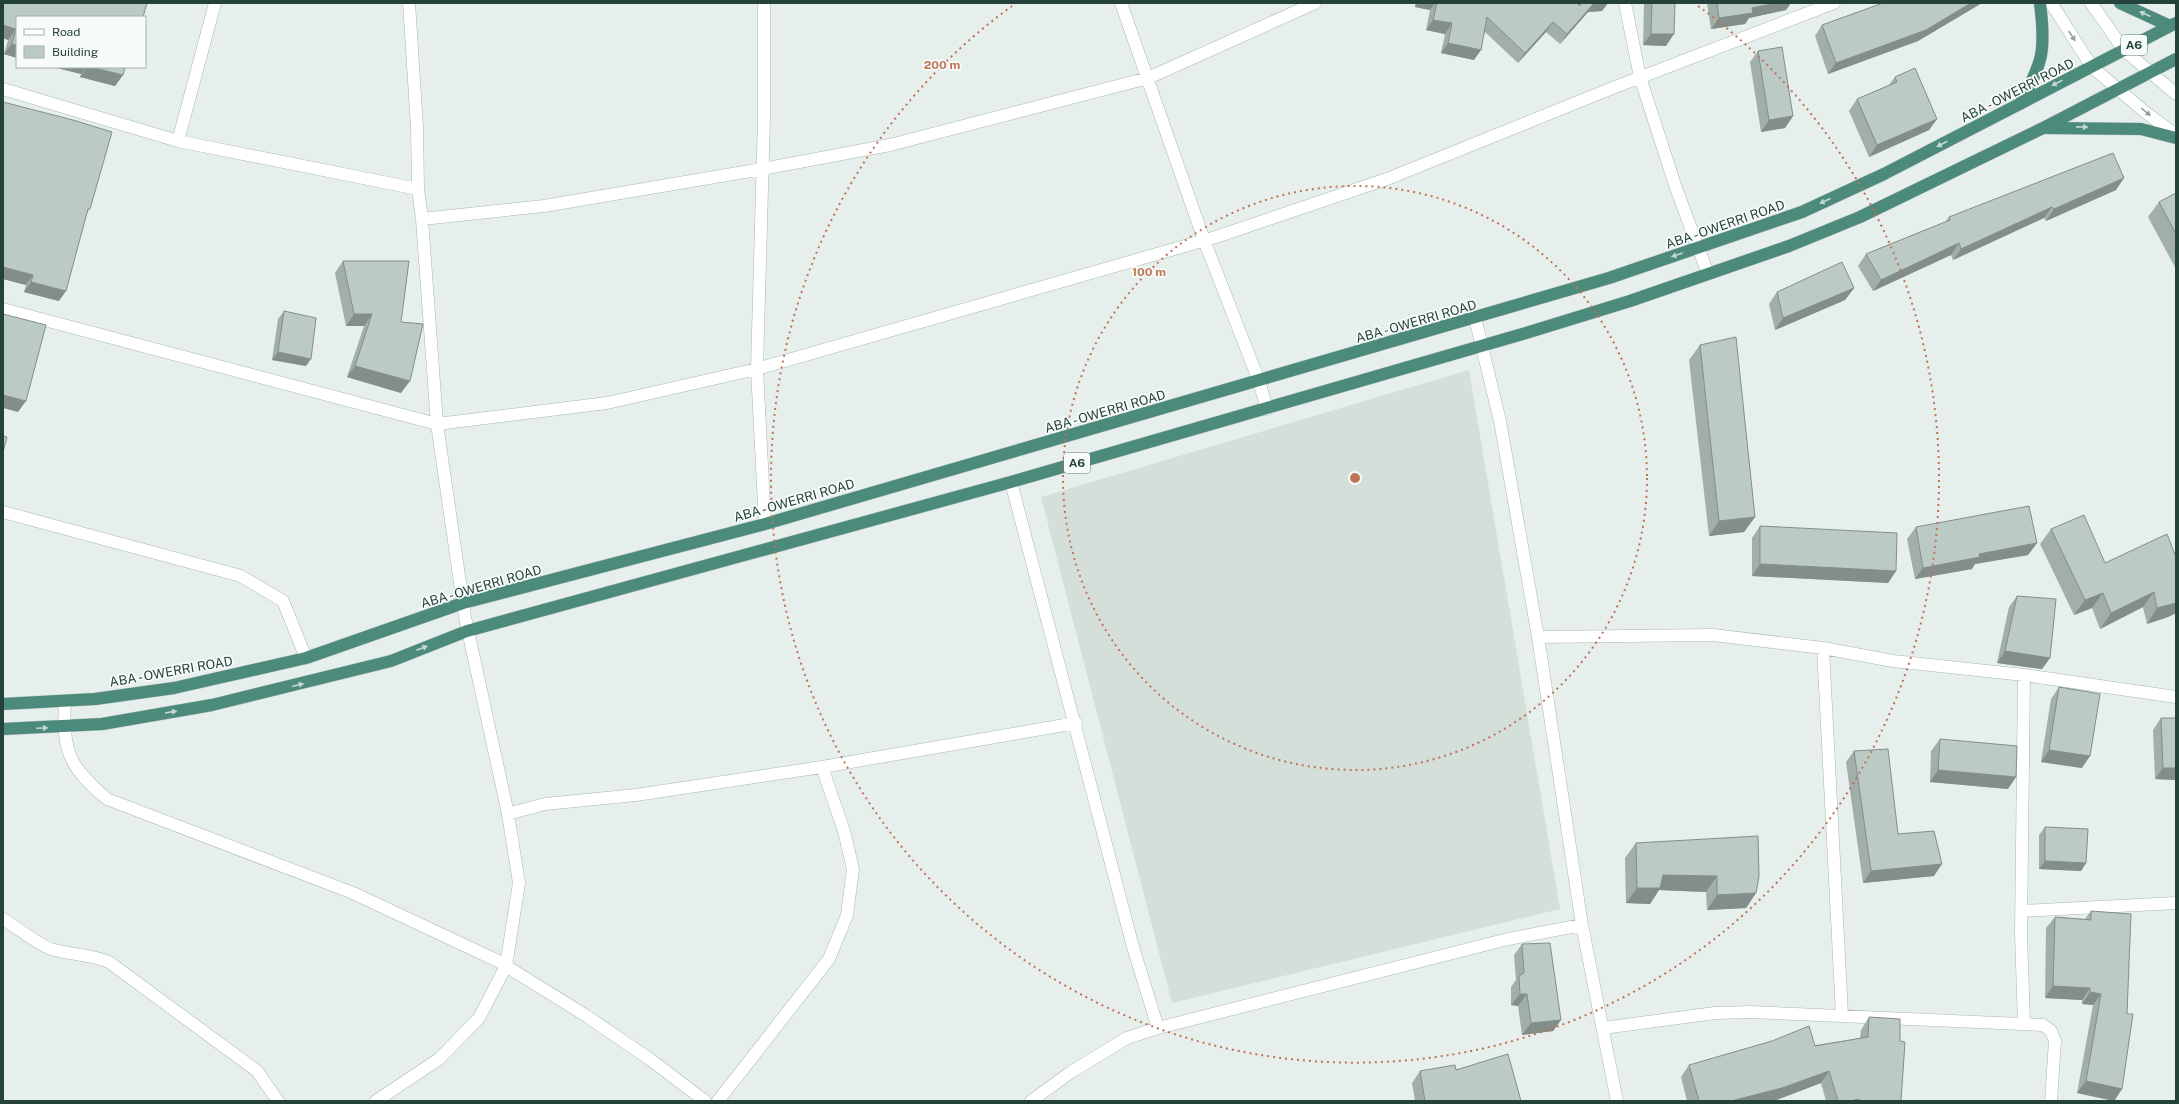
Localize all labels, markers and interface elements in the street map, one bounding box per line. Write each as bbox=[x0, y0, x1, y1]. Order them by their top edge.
one-way arrow bbox=[2139, 11, 2151, 17]
legend bbox=[16, 16, 146, 68]
text: Road bbox=[52, 25, 80, 39]
one-way arrow bbox=[2068, 31, 2076, 41]
road number: A6 bbox=[2121, 35, 2147, 55]
text: Building bbox=[52, 45, 98, 59]
street label: ABA - OWERRI ROAD bbox=[1958, 55, 2076, 126]
text: 200 m bbox=[924, 58, 960, 72]
one-way arrow bbox=[2051, 80, 2063, 87]
one-way arrow bbox=[2141, 108, 2151, 116]
one-way arrow bbox=[2076, 124, 2089, 130]
one-way arrow bbox=[1936, 141, 1948, 147]
street label: ABA - OWERRI ROAD bbox=[1664, 197, 1787, 252]
one-way arrow bbox=[1820, 198, 1831, 204]
one-way arrow bbox=[1670, 252, 1682, 258]
text: 100 m bbox=[1132, 265, 1166, 279]
street label: ABA - OWERRI ROAD bbox=[1354, 297, 1478, 346]
street label: ABA - OWERRI ROAD bbox=[1043, 387, 1167, 436]
road number: A6 bbox=[1064, 453, 1090, 473]
centre of rings bbox=[1348, 471, 1362, 485]
street label: ABA - OWERRI ROAD bbox=[732, 476, 856, 525]
street label: ABA - OWERRI ROAD bbox=[419, 562, 543, 611]
one-way arrow bbox=[417, 645, 429, 651]
street label: ABA - OWERRI ROAD bbox=[108, 653, 234, 690]
one-way arrow bbox=[292, 681, 304, 687]
one-way arrow bbox=[165, 709, 177, 715]
one-way arrow bbox=[36, 724, 48, 731]

